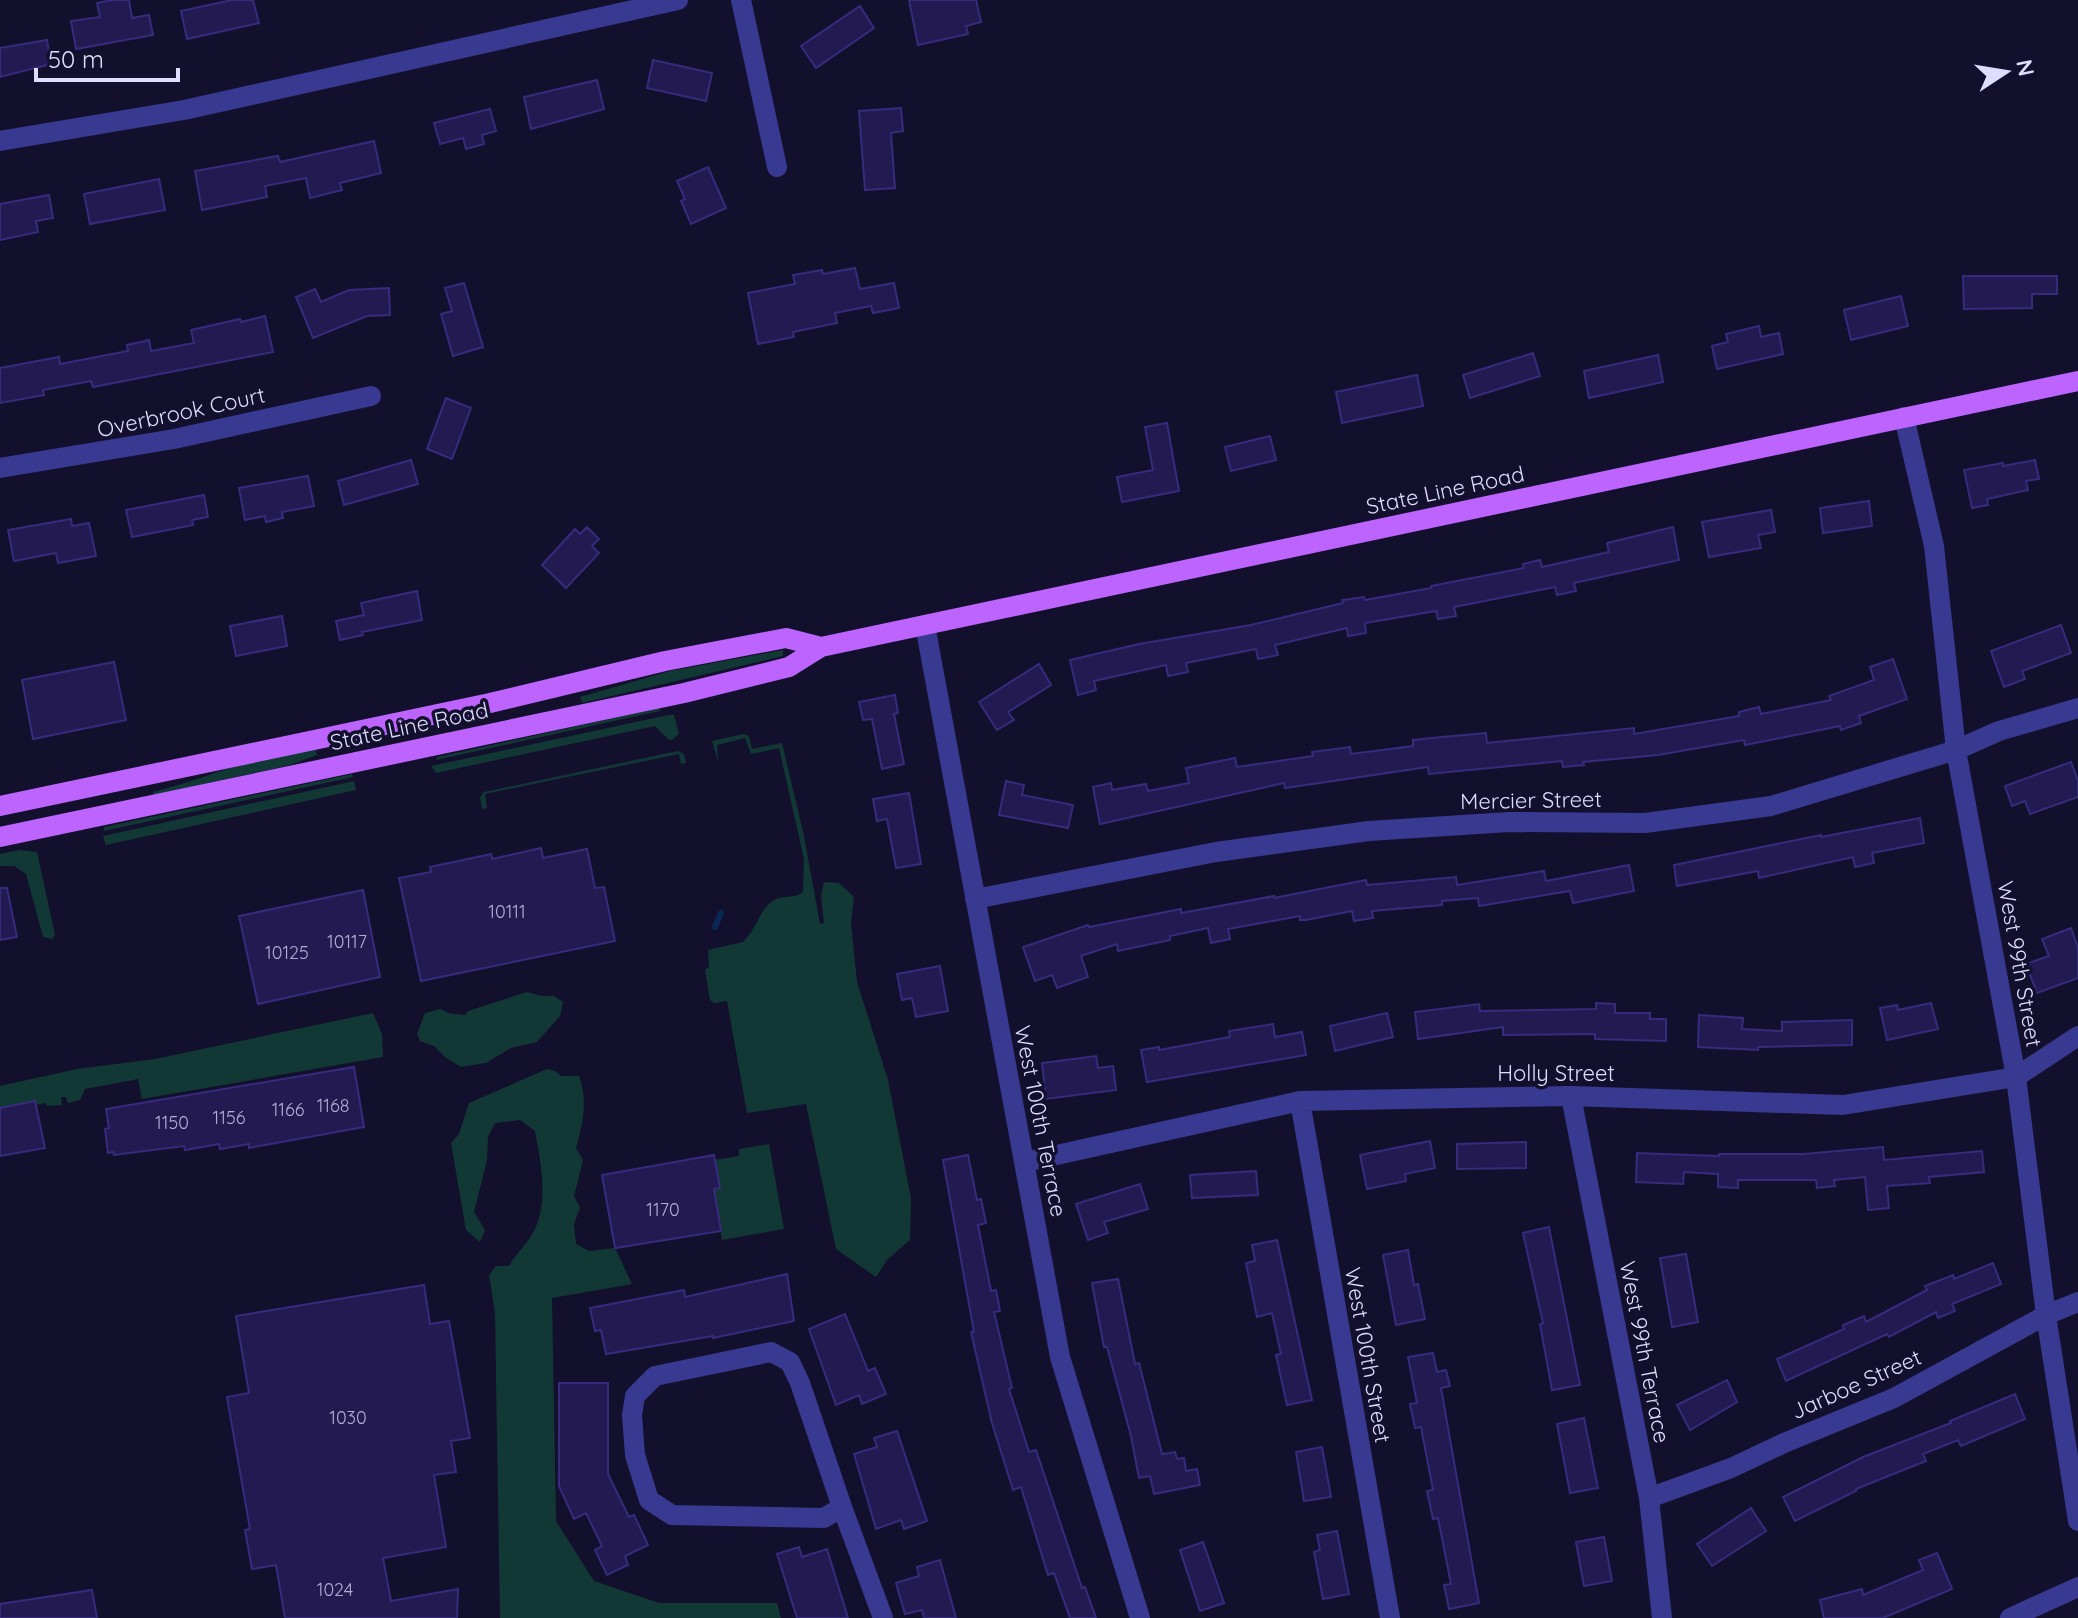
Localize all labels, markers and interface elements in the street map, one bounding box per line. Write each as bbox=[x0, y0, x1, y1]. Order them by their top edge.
scale bar bbox=[36, 32, 178, 82]
north arrow bbox=[1966, 32, 2046, 112]
text: 50 m bbox=[48, 44, 104, 74]
text: N bbox=[2010, 57, 2041, 79]
street label: Overbrook Court bbox=[94, 381, 268, 443]
street label: State Line Road bbox=[1363, 460, 1527, 520]
street label: State Line Road bbox=[327, 696, 491, 756]
street label: Mercier Street bbox=[1460, 785, 1602, 815]
street label: West 99th Street bbox=[1992, 879, 2048, 1049]
house number: 10111 bbox=[488, 900, 526, 923]
house number: 10117 bbox=[327, 930, 367, 953]
house number: 10125 bbox=[265, 941, 309, 964]
street label: West 100th Terrace bbox=[1009, 1023, 1073, 1219]
street label: Holly Street bbox=[1497, 1059, 1615, 1087]
house number: 1168 bbox=[317, 1094, 349, 1117]
house number: 1166 bbox=[272, 1098, 305, 1121]
house number: 1156 bbox=[213, 1106, 246, 1129]
house number: 1150 bbox=[155, 1111, 189, 1134]
house number: 1170 bbox=[646, 1198, 680, 1221]
street label: West 99th Terrace bbox=[1614, 1259, 1676, 1445]
street label: West 100th Street bbox=[1339, 1265, 1397, 1445]
street label: Jarboe Street bbox=[1787, 1343, 1925, 1425]
house number: 1030 bbox=[329, 1406, 367, 1429]
house number: 1024 bbox=[317, 1578, 353, 1601]

